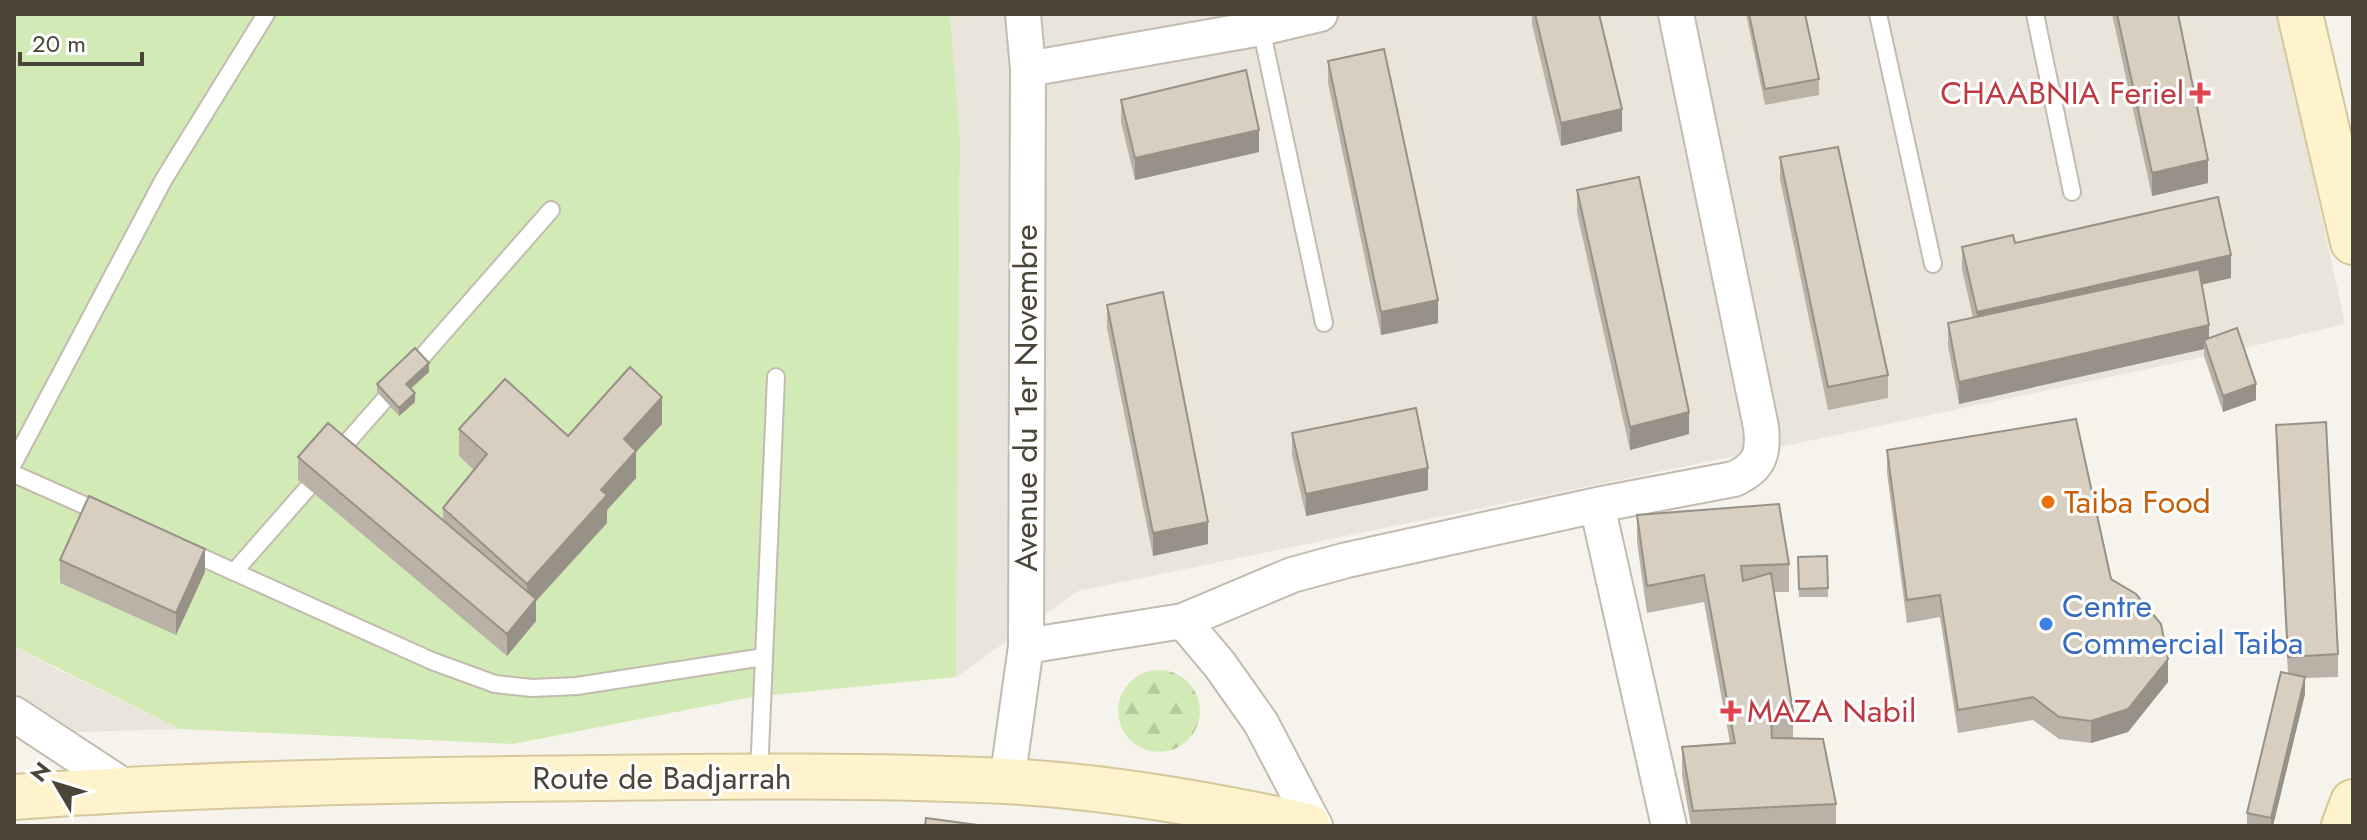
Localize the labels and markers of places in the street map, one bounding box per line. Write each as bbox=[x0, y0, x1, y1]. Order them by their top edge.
place label: CHAABNIA Feriel bbox=[1940, 70, 2184, 116]
marker: CHAABNIA Feriel bbox=[2191, 84, 2209, 102]
place label: Taiba Food bbox=[2064, 479, 2211, 525]
marker: Taiba Food bbox=[2039, 493, 2057, 511]
place label: Centre Commercial Taiba bbox=[2062, 583, 2303, 666]
marker: Centre Commercial Taiba bbox=[2037, 615, 2055, 633]
place label: MAZA Nabil bbox=[1747, 688, 1916, 734]
marker: MAZA Nabil bbox=[1722, 702, 1740, 720]

